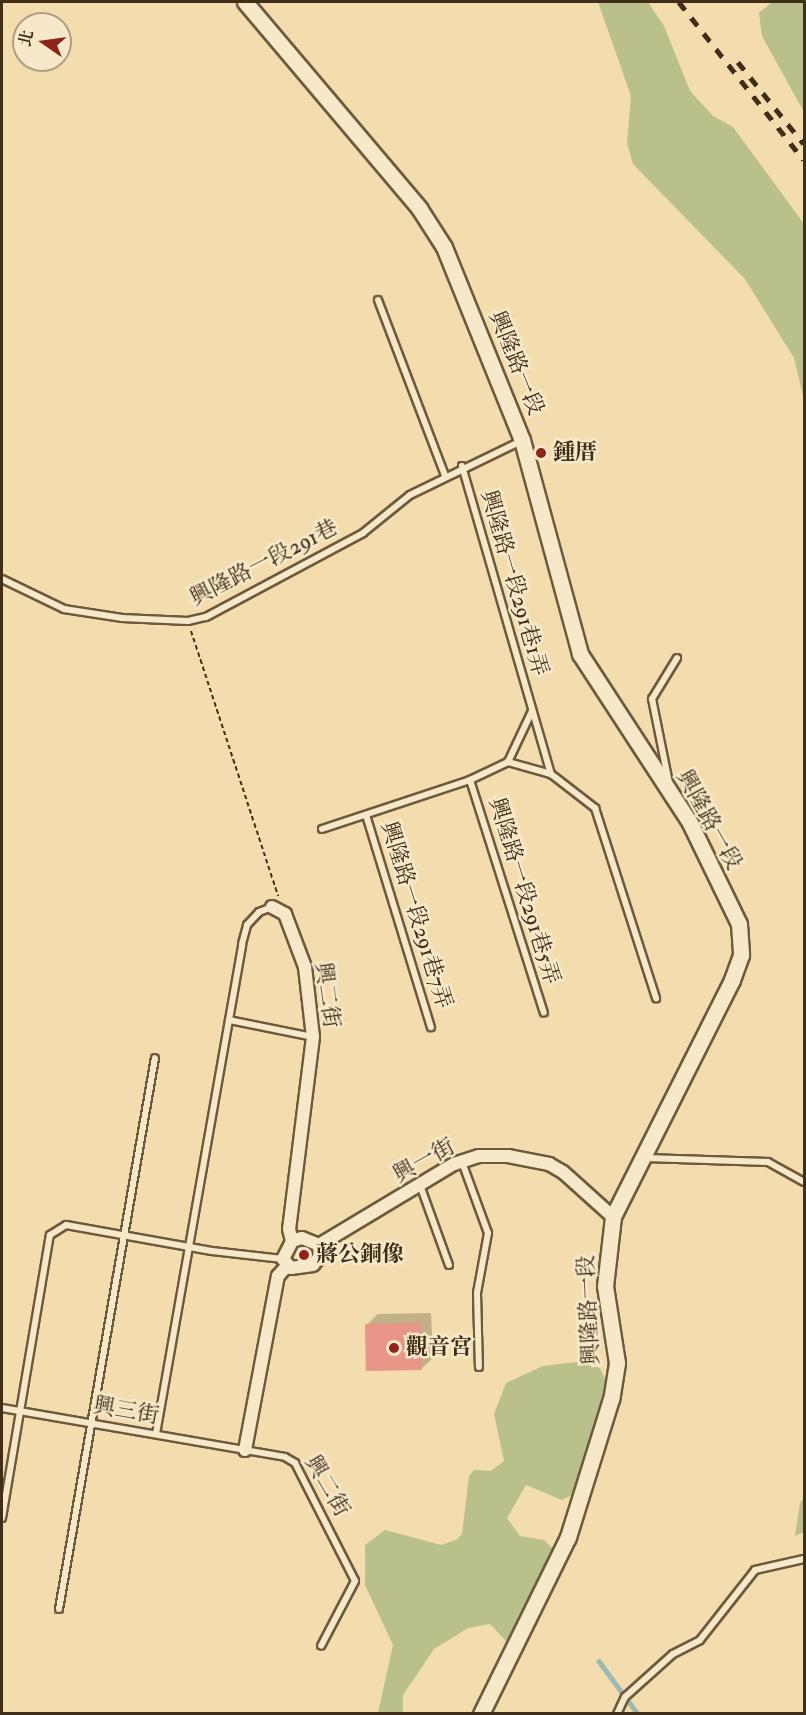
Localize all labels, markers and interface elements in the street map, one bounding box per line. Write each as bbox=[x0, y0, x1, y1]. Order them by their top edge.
north arrow bbox=[12, 12, 72, 72]
text: 北 bbox=[15, 28, 38, 48]
street label: 興隆路一段 bbox=[483, 307, 549, 419]
place label: 鍾厝 bbox=[553, 440, 597, 466]
marker: 鍾厝 bbox=[534, 446, 548, 460]
street label: 興隆路一段291巷1弄 bbox=[475, 487, 553, 679]
street label: 興隆路一段291巷 bbox=[186, 514, 342, 612]
street label: 興隆路一段 bbox=[671, 765, 747, 875]
street label: 興隆路一段291巷5弄 bbox=[483, 794, 565, 988]
street label: 興隆路一段291巷7弄 bbox=[375, 818, 457, 1012]
street label: 興二街 bbox=[309, 960, 345, 1030]
street label: 興一街 bbox=[389, 1133, 459, 1189]
place label: 蔣公銅像 bbox=[316, 1242, 404, 1268]
marker: 蔣公銅像 bbox=[297, 1248, 311, 1262]
street label: 興隆路一段 bbox=[573, 1254, 605, 1366]
place label: 觀音宮 bbox=[406, 1335, 472, 1361]
marker: 觀音宮 bbox=[387, 1341, 401, 1355]
street label: 興三街 bbox=[91, 1392, 161, 1430]
street label: 興二街 bbox=[299, 1451, 355, 1521]

